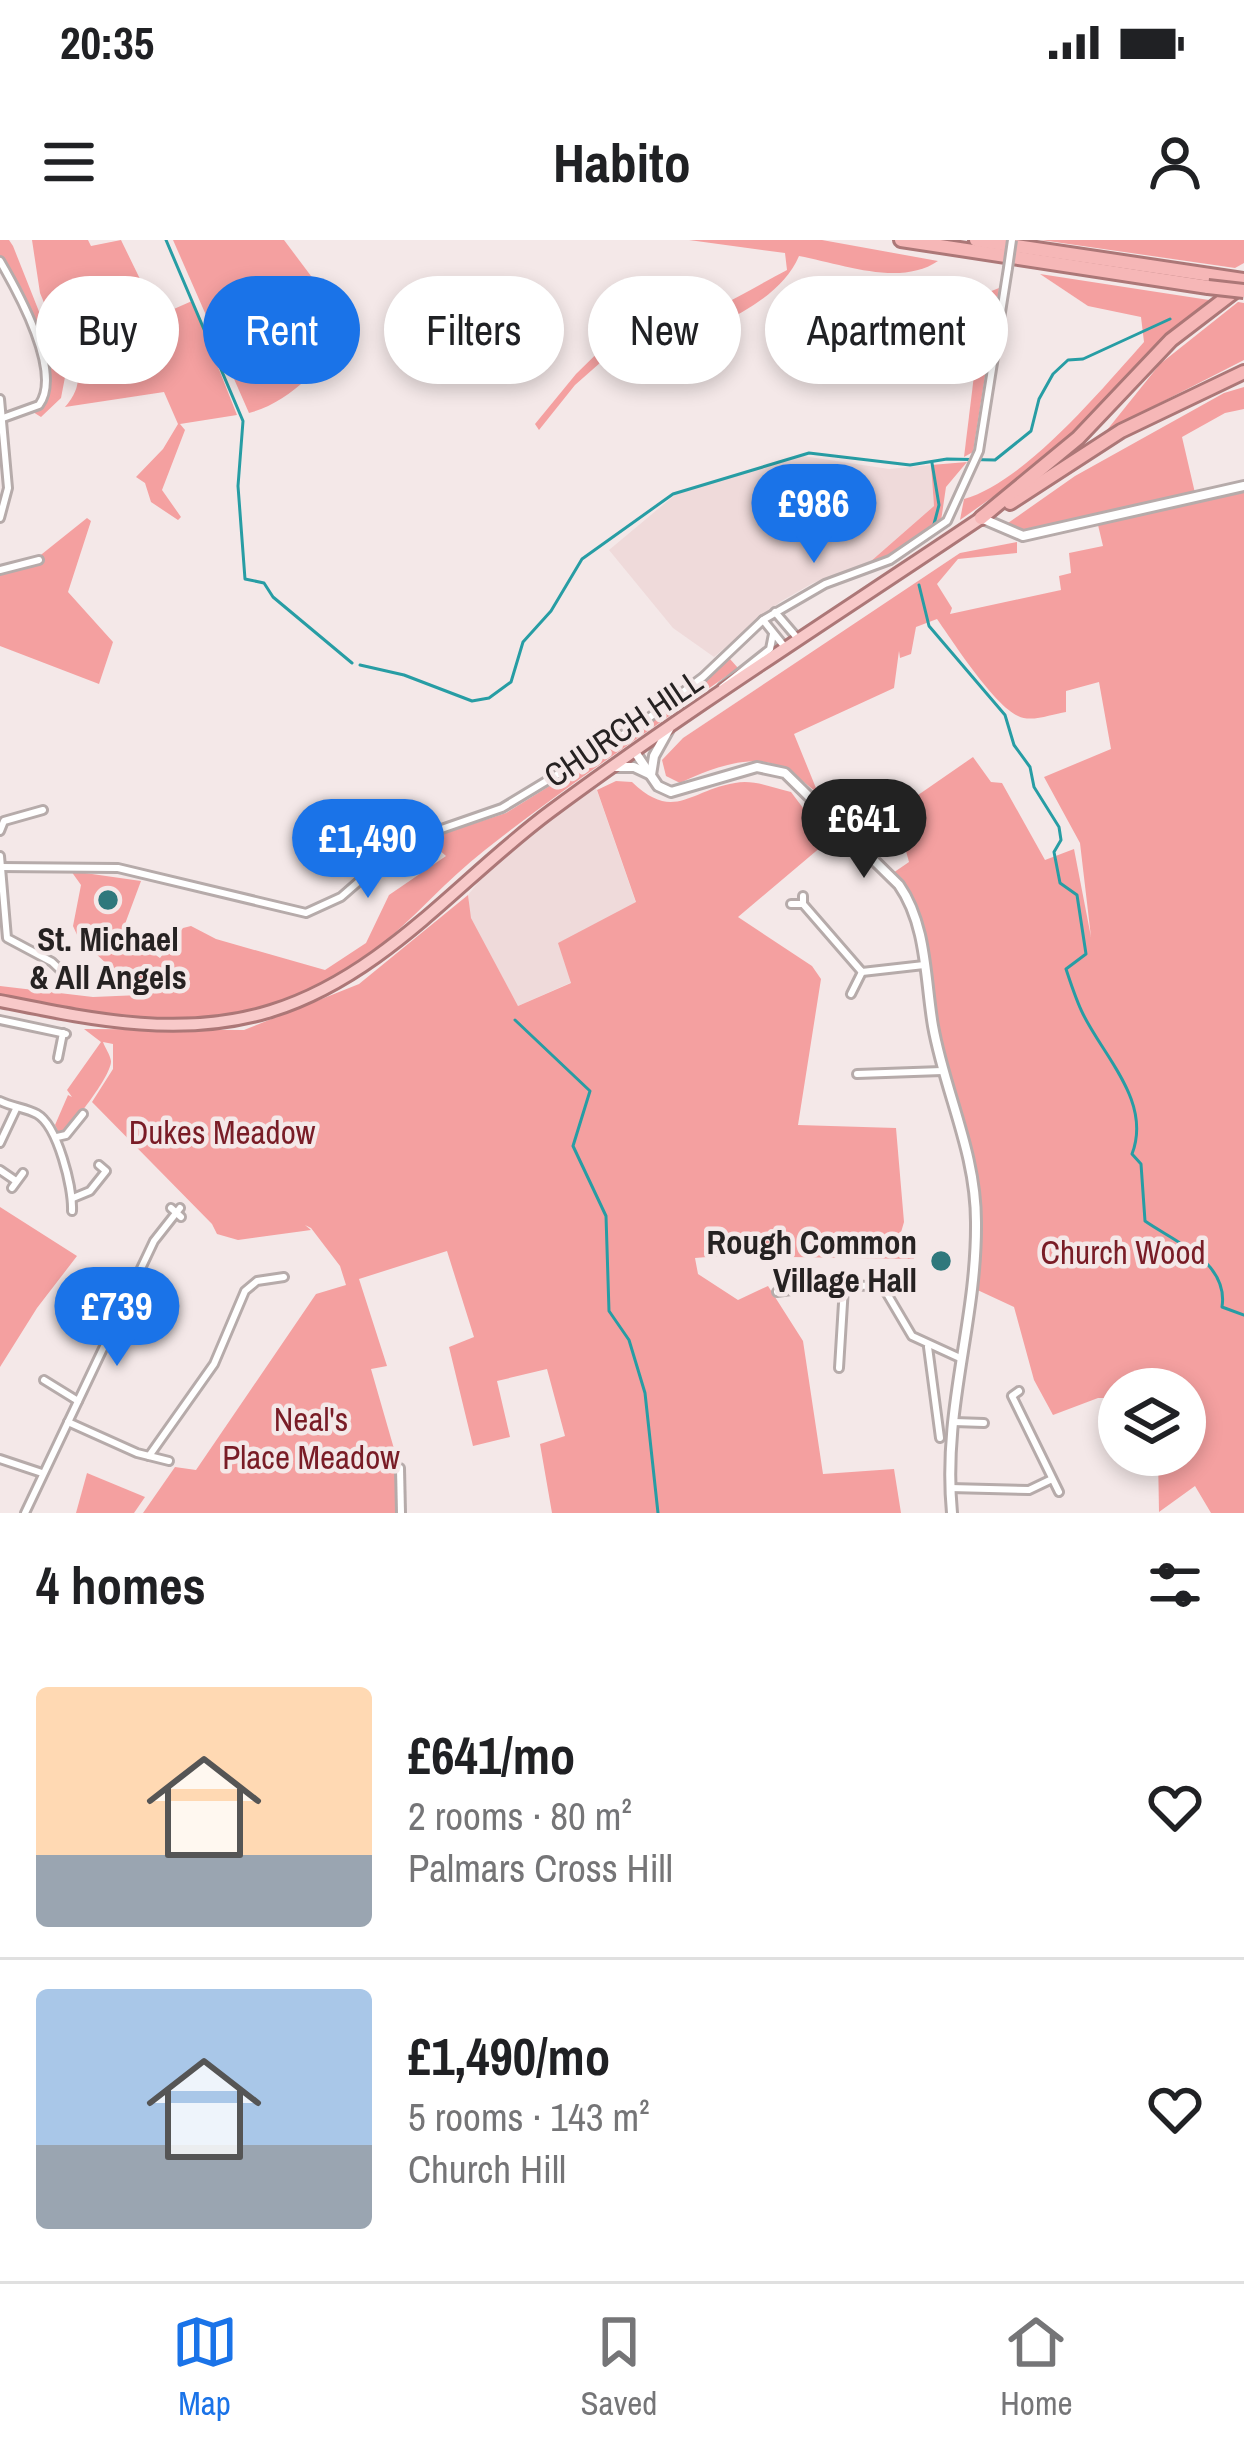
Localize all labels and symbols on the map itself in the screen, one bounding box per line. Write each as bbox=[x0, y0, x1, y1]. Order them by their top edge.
pin: £986 bbox=[743, 464, 885, 566]
street label: CHURCH HILL bbox=[535, 659, 711, 797]
pin: £641 bbox=[793, 779, 935, 881]
pin: £1,490 bbox=[270, 799, 466, 901]
marker: St. Michael & All Angels bbox=[95, 887, 121, 913]
place label: St. Michael & All Angels bbox=[29, 917, 187, 999]
park label: Dukes Meadow bbox=[129, 1110, 316, 1154]
place label: Rough Common Village Hall bbox=[707, 1220, 917, 1302]
park label: Church Wood bbox=[1041, 1230, 1205, 1274]
marker: Rough Common Village Hall bbox=[928, 1248, 954, 1274]
pin: £739 bbox=[46, 1267, 188, 1369]
park label: Neal's Place Meadow bbox=[222, 1397, 400, 1479]

